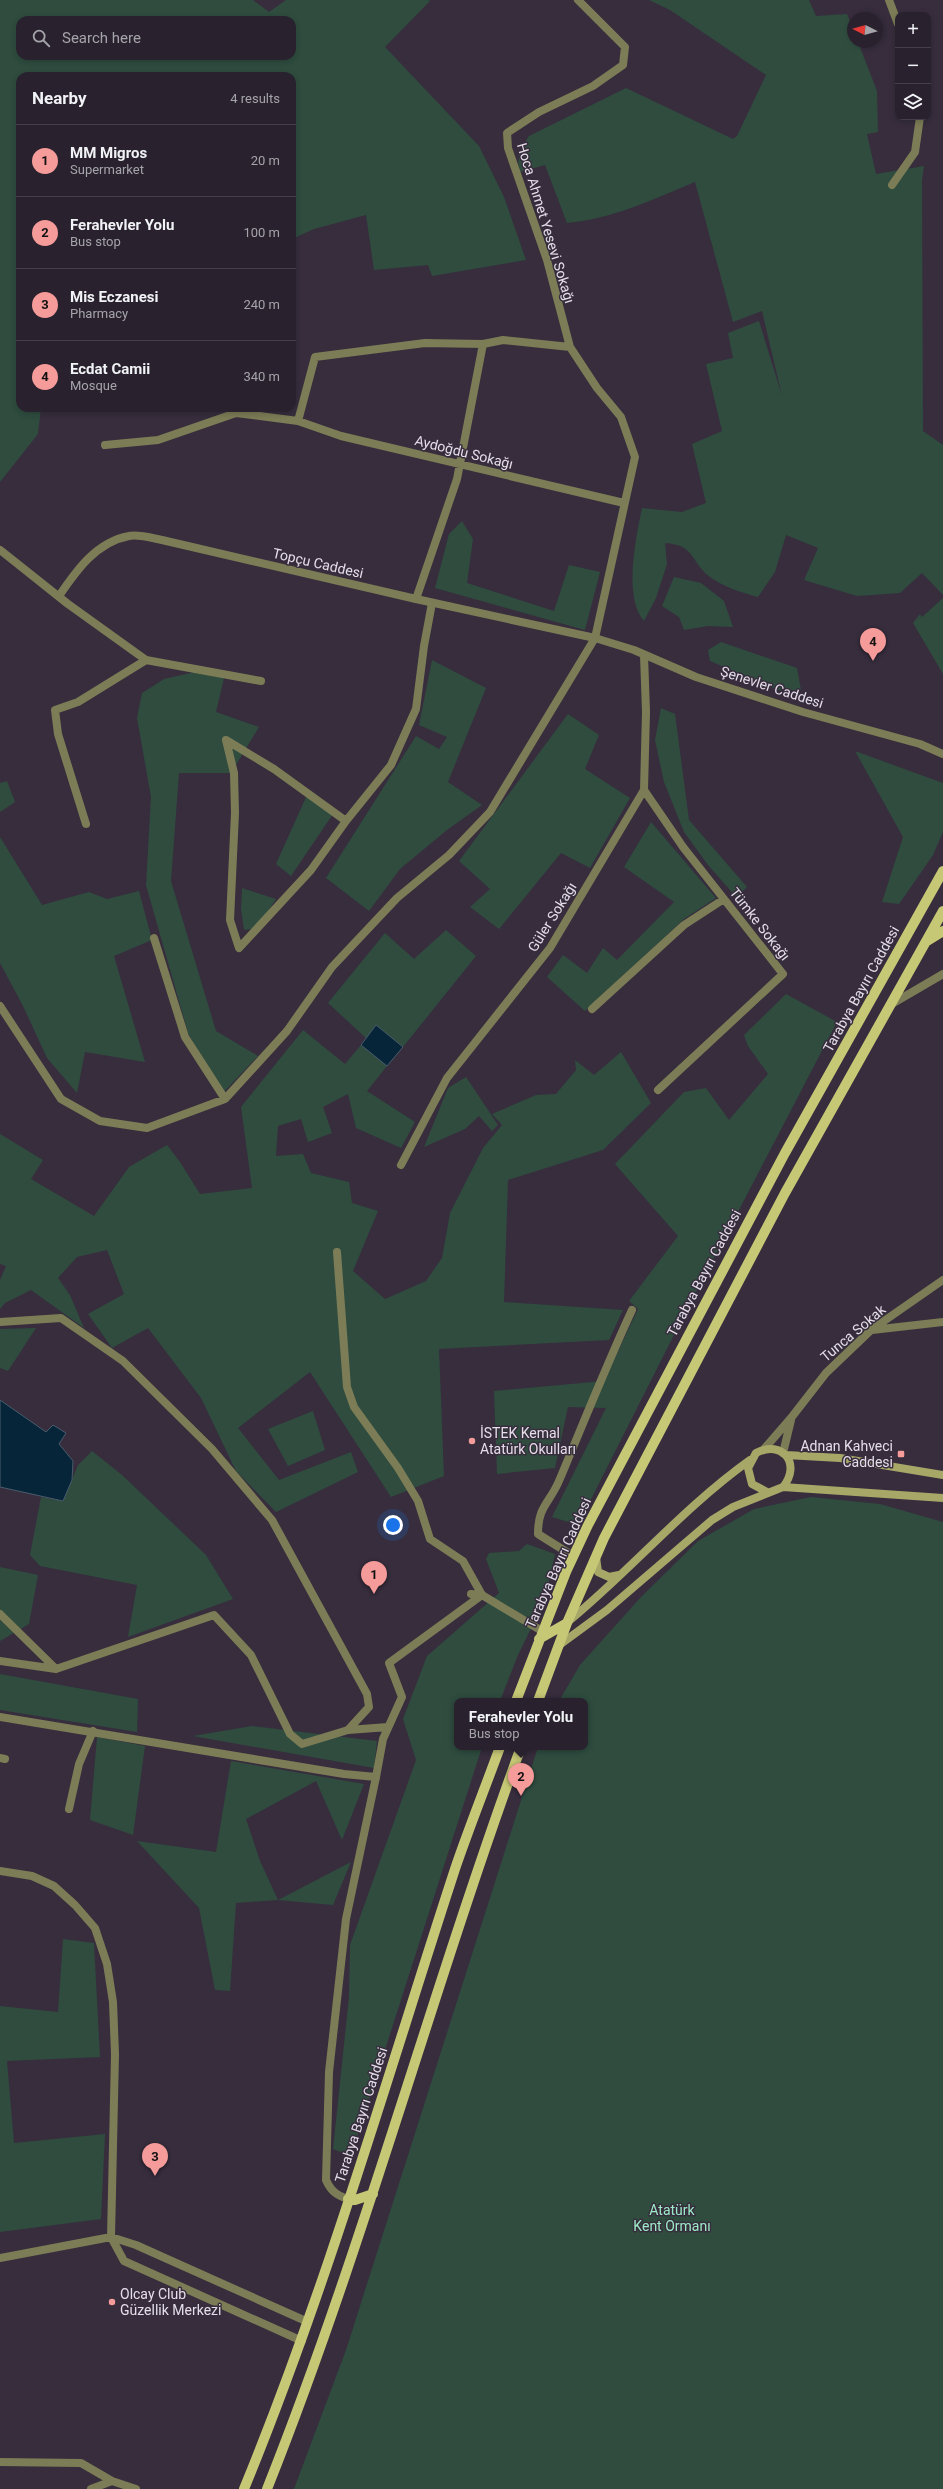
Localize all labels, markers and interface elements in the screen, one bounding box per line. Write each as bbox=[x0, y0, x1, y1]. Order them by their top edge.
north arrow bbox=[847, 12, 883, 48]
map controls bbox=[895, 12, 931, 120]
button: + bbox=[895, 12, 931, 48]
search box bbox=[16, 16, 296, 60]
icon: search bbox=[30, 27, 52, 49]
text: Search here bbox=[62, 29, 141, 47]
button: − bbox=[895, 48, 931, 84]
button: layers bbox=[895, 84, 931, 120]
text: Nearby bbox=[32, 88, 87, 108]
text: 4 results bbox=[230, 91, 280, 106]
street label: Hoca Ahmet Yesevi Sokağı bbox=[514, 141, 578, 305]
text: MM Migros bbox=[70, 144, 147, 162]
text: 1 bbox=[41, 153, 49, 168]
text: 20 m bbox=[251, 153, 280, 168]
text: Supermarket bbox=[70, 162, 144, 177]
text: Ferahevler Yolu bbox=[70, 216, 174, 234]
text: 2 bbox=[41, 225, 49, 240]
text: 100 m bbox=[243, 225, 280, 240]
text: Bus stop bbox=[70, 234, 121, 249]
text: Mis Eczanesi bbox=[70, 288, 159, 306]
text: 3 bbox=[41, 297, 49, 312]
text: 240 m bbox=[243, 297, 280, 312]
text: Pharmacy bbox=[70, 306, 128, 321]
text: Ecdat Camii bbox=[70, 360, 150, 378]
text: 4 bbox=[41, 369, 49, 384]
text: 340 m bbox=[243, 369, 280, 384]
text: Mosque bbox=[70, 378, 117, 393]
street label: Aydoğdu Sokağı bbox=[413, 432, 515, 472]
street label: Topçu Caddesi bbox=[271, 545, 365, 581]
pin: 4 bbox=[860, 628, 886, 661]
street label: Şenevler Caddesi bbox=[719, 663, 825, 711]
street label: Güler Sokağı bbox=[524, 879, 580, 955]
street label: Tümke Sokağı bbox=[727, 884, 793, 964]
street label: Tarabya Bayırı Caddesi bbox=[820, 923, 902, 1055]
street label: Tarabya Bayırı Caddesi bbox=[664, 1207, 744, 1339]
street label: Tunca Sokak bbox=[817, 1301, 889, 1365]
place label: İSTEK Kemal Atatürk Okulları bbox=[480, 1425, 576, 1457]
marker: İSTEK Kemal Atatürk Okulları bbox=[467, 1436, 477, 1446]
place label: Adnan Kahveci Caddesi bbox=[800, 1438, 893, 1470]
marker: Adnan Kahveci Caddesi bbox=[896, 1449, 906, 1459]
street label: Tarabya Bayırı Caddesi bbox=[522, 1495, 594, 1631]
your location bbox=[383, 1515, 403, 1535]
pin: 1 bbox=[361, 1561, 387, 1594]
popup bbox=[454, 1698, 588, 1750]
text: Ferahevler Yolu bbox=[469, 1708, 573, 1726]
text: Bus stop bbox=[469, 1726, 520, 1741]
pin: 2 bbox=[508, 1763, 534, 1796]
street label: Tarabya Bayırı Caddesi bbox=[332, 2045, 390, 2185]
pin: 3 bbox=[142, 2143, 168, 2176]
park label: Atatürk Kent Ormanı bbox=[633, 2202, 711, 2234]
place label: Olcay Club Güzellik Merkezi bbox=[120, 2286, 221, 2318]
marker: Olcay Club Güzellik Merkezi bbox=[107, 2297, 117, 2307]

